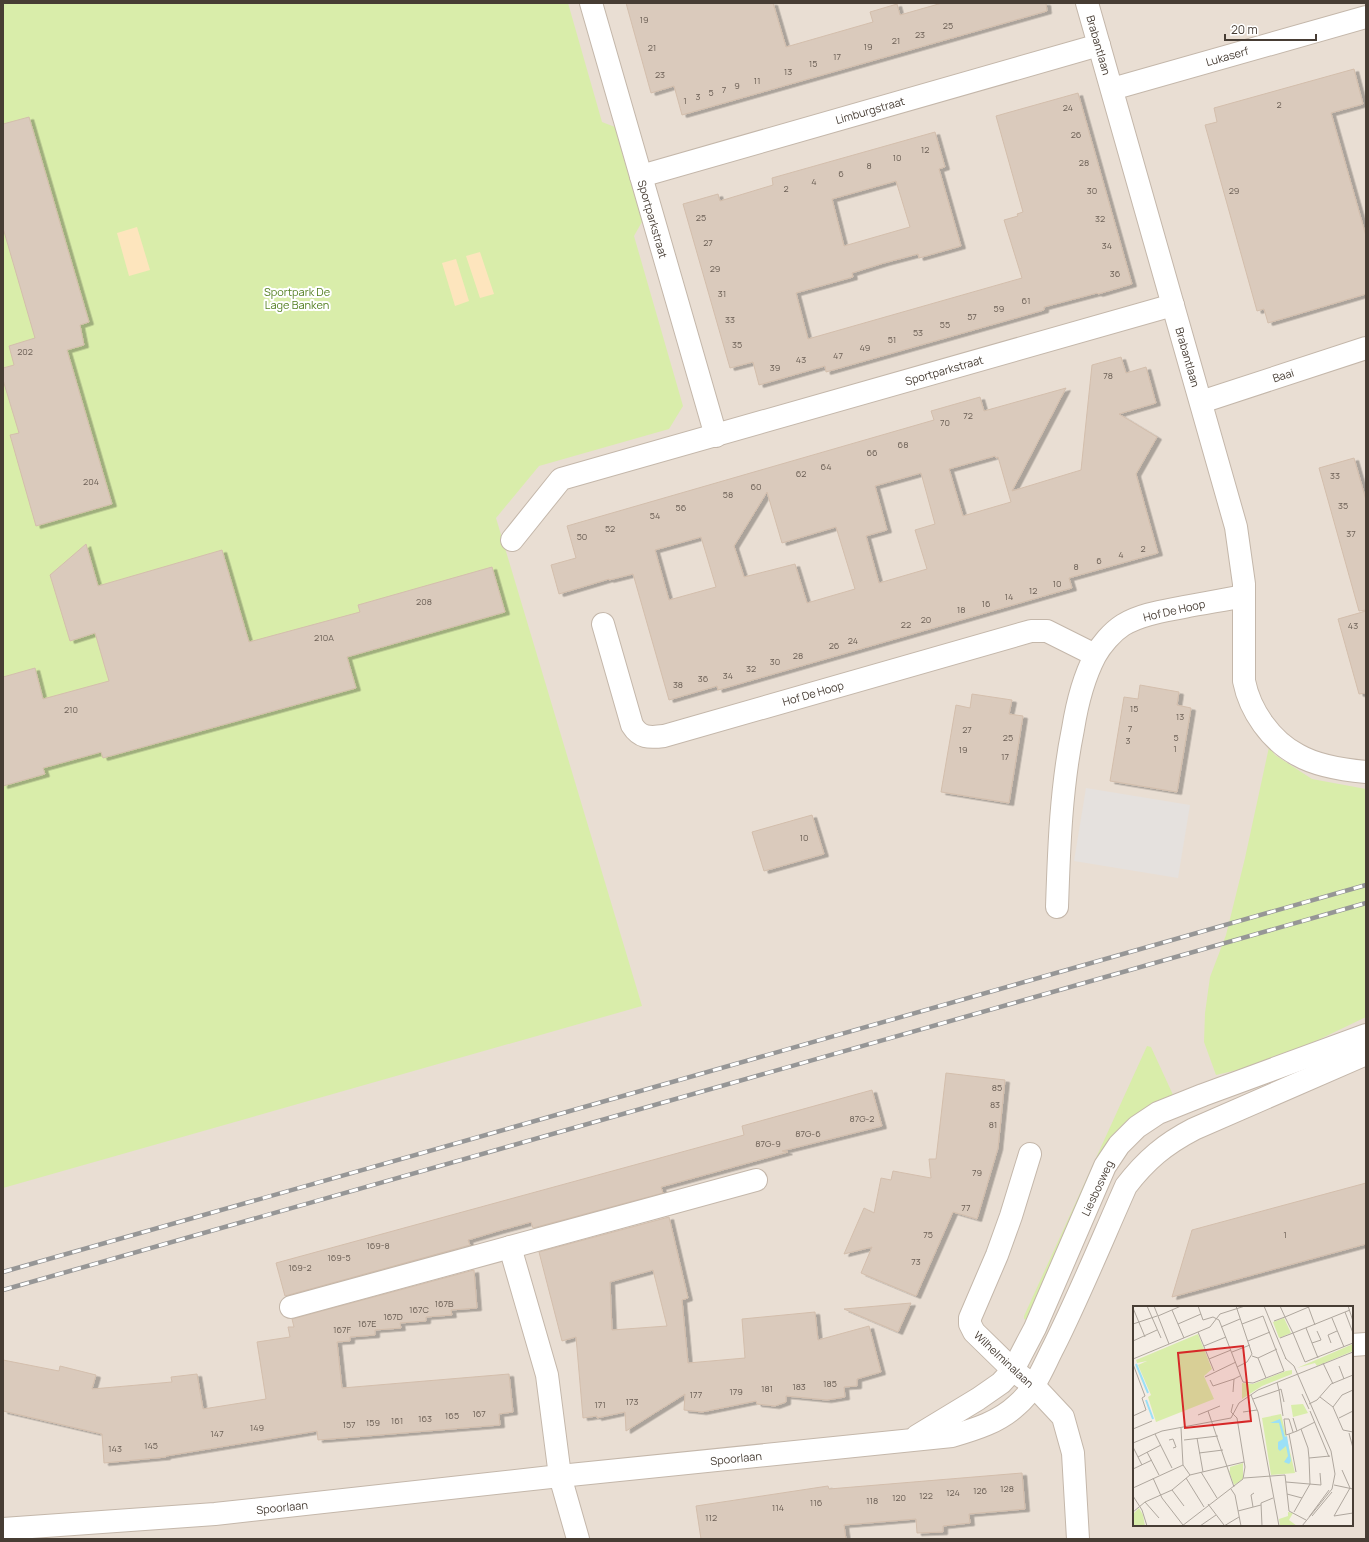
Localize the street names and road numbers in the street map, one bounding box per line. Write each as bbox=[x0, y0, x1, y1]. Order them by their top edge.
street label: Brabantlaan bbox=[1083, 13, 1115, 77]
street label: Lukaserf bbox=[1204, 43, 1250, 69]
street label: Limburgstraat bbox=[834, 93, 906, 127]
street label: Sportparkstraat bbox=[635, 178, 671, 260]
street label: Brabantlaan bbox=[1172, 325, 1204, 389]
street label: Sportparkstraat bbox=[903, 352, 985, 388]
street label: Baai bbox=[1270, 365, 1296, 385]
street label: Hof De Hoop bbox=[1142, 595, 1207, 624]
street label: Hof De Hoop bbox=[781, 677, 846, 709]
street label: Liesbosweg bbox=[1078, 1158, 1116, 1218]
street label: Wilhelminalaan bbox=[971, 1327, 1037, 1391]
street label: Spoorlaan bbox=[710, 1448, 762, 1468]
street label: Spoorlaan bbox=[256, 1497, 308, 1517]

